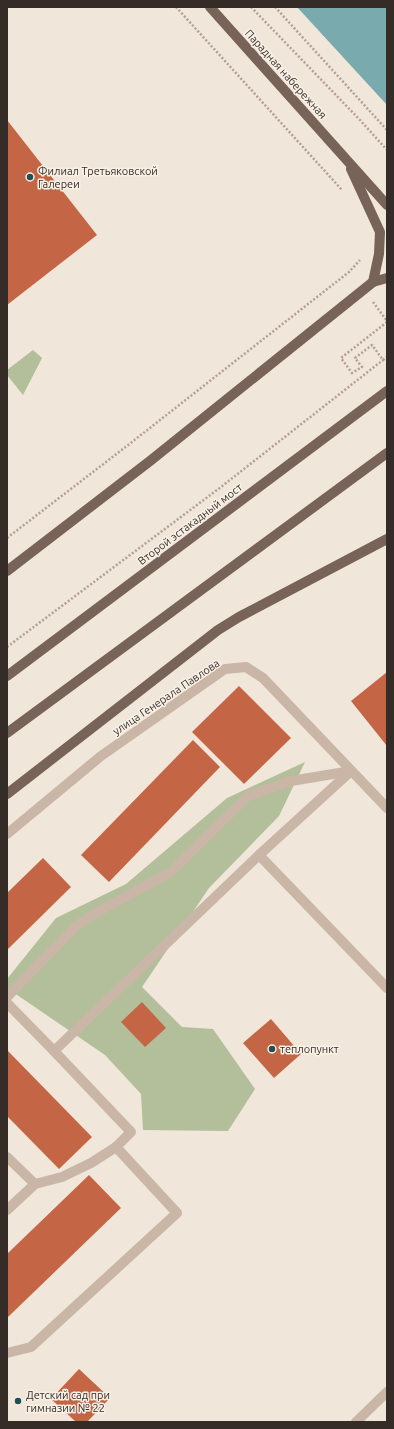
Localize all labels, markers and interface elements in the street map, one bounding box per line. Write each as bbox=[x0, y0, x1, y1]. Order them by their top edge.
street label: Парадная набережная bbox=[243, 27, 329, 121]
place label: Филиал Третьяковской Галереи bbox=[38, 165, 158, 190]
marker: Филиал Третьяковской Галереи bbox=[25, 172, 35, 182]
street label: Второй эстакадный мост bbox=[136, 481, 245, 567]
street label: улица Генерала Павлова bbox=[110, 657, 222, 737]
place label: теплопункт bbox=[280, 1043, 339, 1055]
marker: теплопункт bbox=[267, 1044, 277, 1054]
place label: Детский сад при гимназии № 22 bbox=[26, 1389, 110, 1414]
marker: Детский сад при гимназии № 22 bbox=[13, 1396, 23, 1406]

